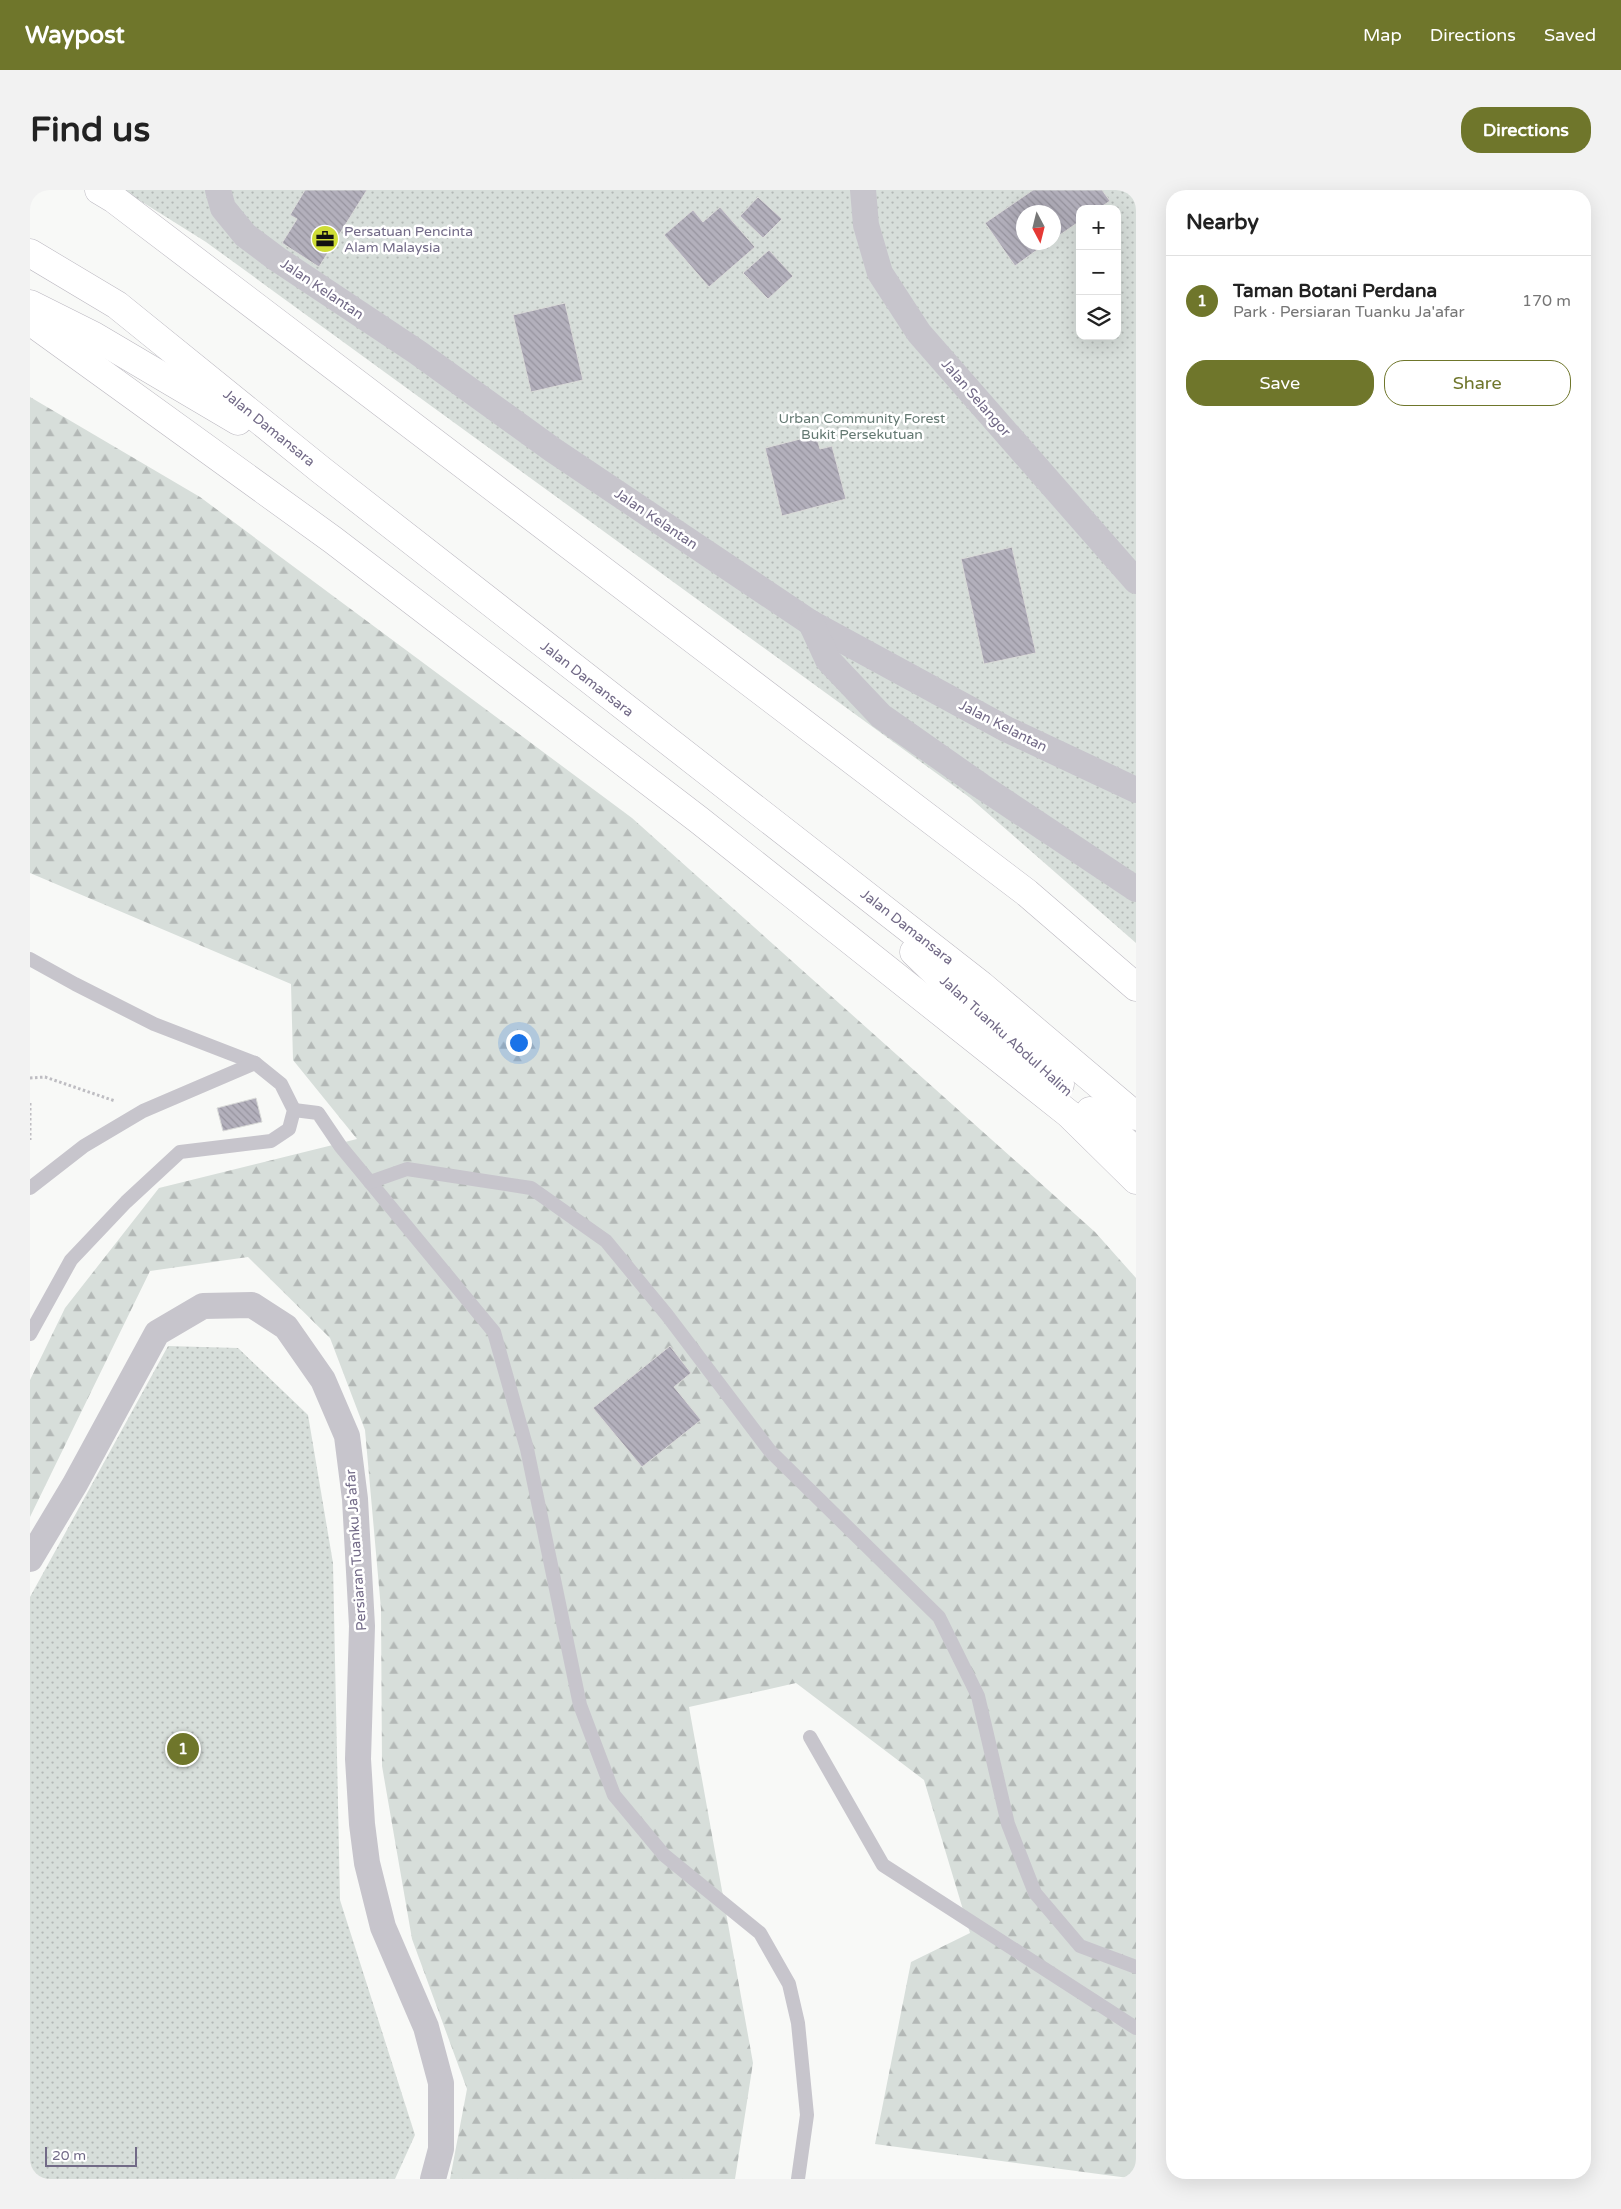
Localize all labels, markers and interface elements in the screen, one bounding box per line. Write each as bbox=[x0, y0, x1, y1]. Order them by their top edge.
text: Waypost bbox=[25, 21, 125, 50]
text: Map bbox=[1363, 24, 1402, 46]
text: Directions bbox=[1430, 24, 1516, 46]
text: Saved bbox=[1544, 24, 1596, 46]
button: Directions bbox=[1461, 107, 1591, 153]
text: Find us bbox=[30, 109, 150, 151]
north arrow bbox=[1016, 205, 1061, 250]
map controls bbox=[1076, 205, 1121, 340]
button: + bbox=[1076, 205, 1121, 250]
text: Nearby bbox=[1186, 210, 1259, 235]
place label: Persatuan Pencinta Alam Malaysia bbox=[344, 223, 473, 256]
office icon: Persatuan Pencinta Alam Malaysia bbox=[310, 224, 340, 254]
button: − bbox=[1076, 250, 1121, 295]
street label: Jalan Kelantan bbox=[277, 255, 367, 323]
text: Taman Botani Perdana bbox=[1233, 280, 1437, 302]
text: 1 bbox=[1197, 291, 1207, 311]
text: 170 m bbox=[1522, 291, 1571, 311]
button: layers bbox=[1076, 295, 1121, 340]
text: Park · Persiaran Tuanku Ja'afar bbox=[1233, 302, 1465, 322]
street label: Jalan Selangor bbox=[938, 356, 1015, 441]
button: Save bbox=[1186, 360, 1374, 406]
button: Share bbox=[1384, 360, 1571, 406]
street label: Jalan Damansara bbox=[220, 386, 318, 470]
park label: Urban Community Forest Bukit Persekutuan bbox=[779, 410, 946, 443]
street label: Jalan Kelantan bbox=[611, 485, 701, 553]
street label: Jalan Damansara bbox=[537, 637, 637, 721]
street label: Jalan Kelantan bbox=[956, 696, 1050, 756]
street label: Jalan Damansara bbox=[857, 885, 957, 969]
street label: Jalan Tuanku Abdul Halim bbox=[936, 972, 1076, 1100]
your location bbox=[506, 1030, 532, 1056]
street label: Persiaran Tuanku Ja'afar bbox=[342, 1468, 370, 1631]
pin: 1 bbox=[167, 1730, 199, 1768]
scale bar bbox=[45, 2144, 138, 2167]
text: 20 m bbox=[52, 2147, 86, 2164]

